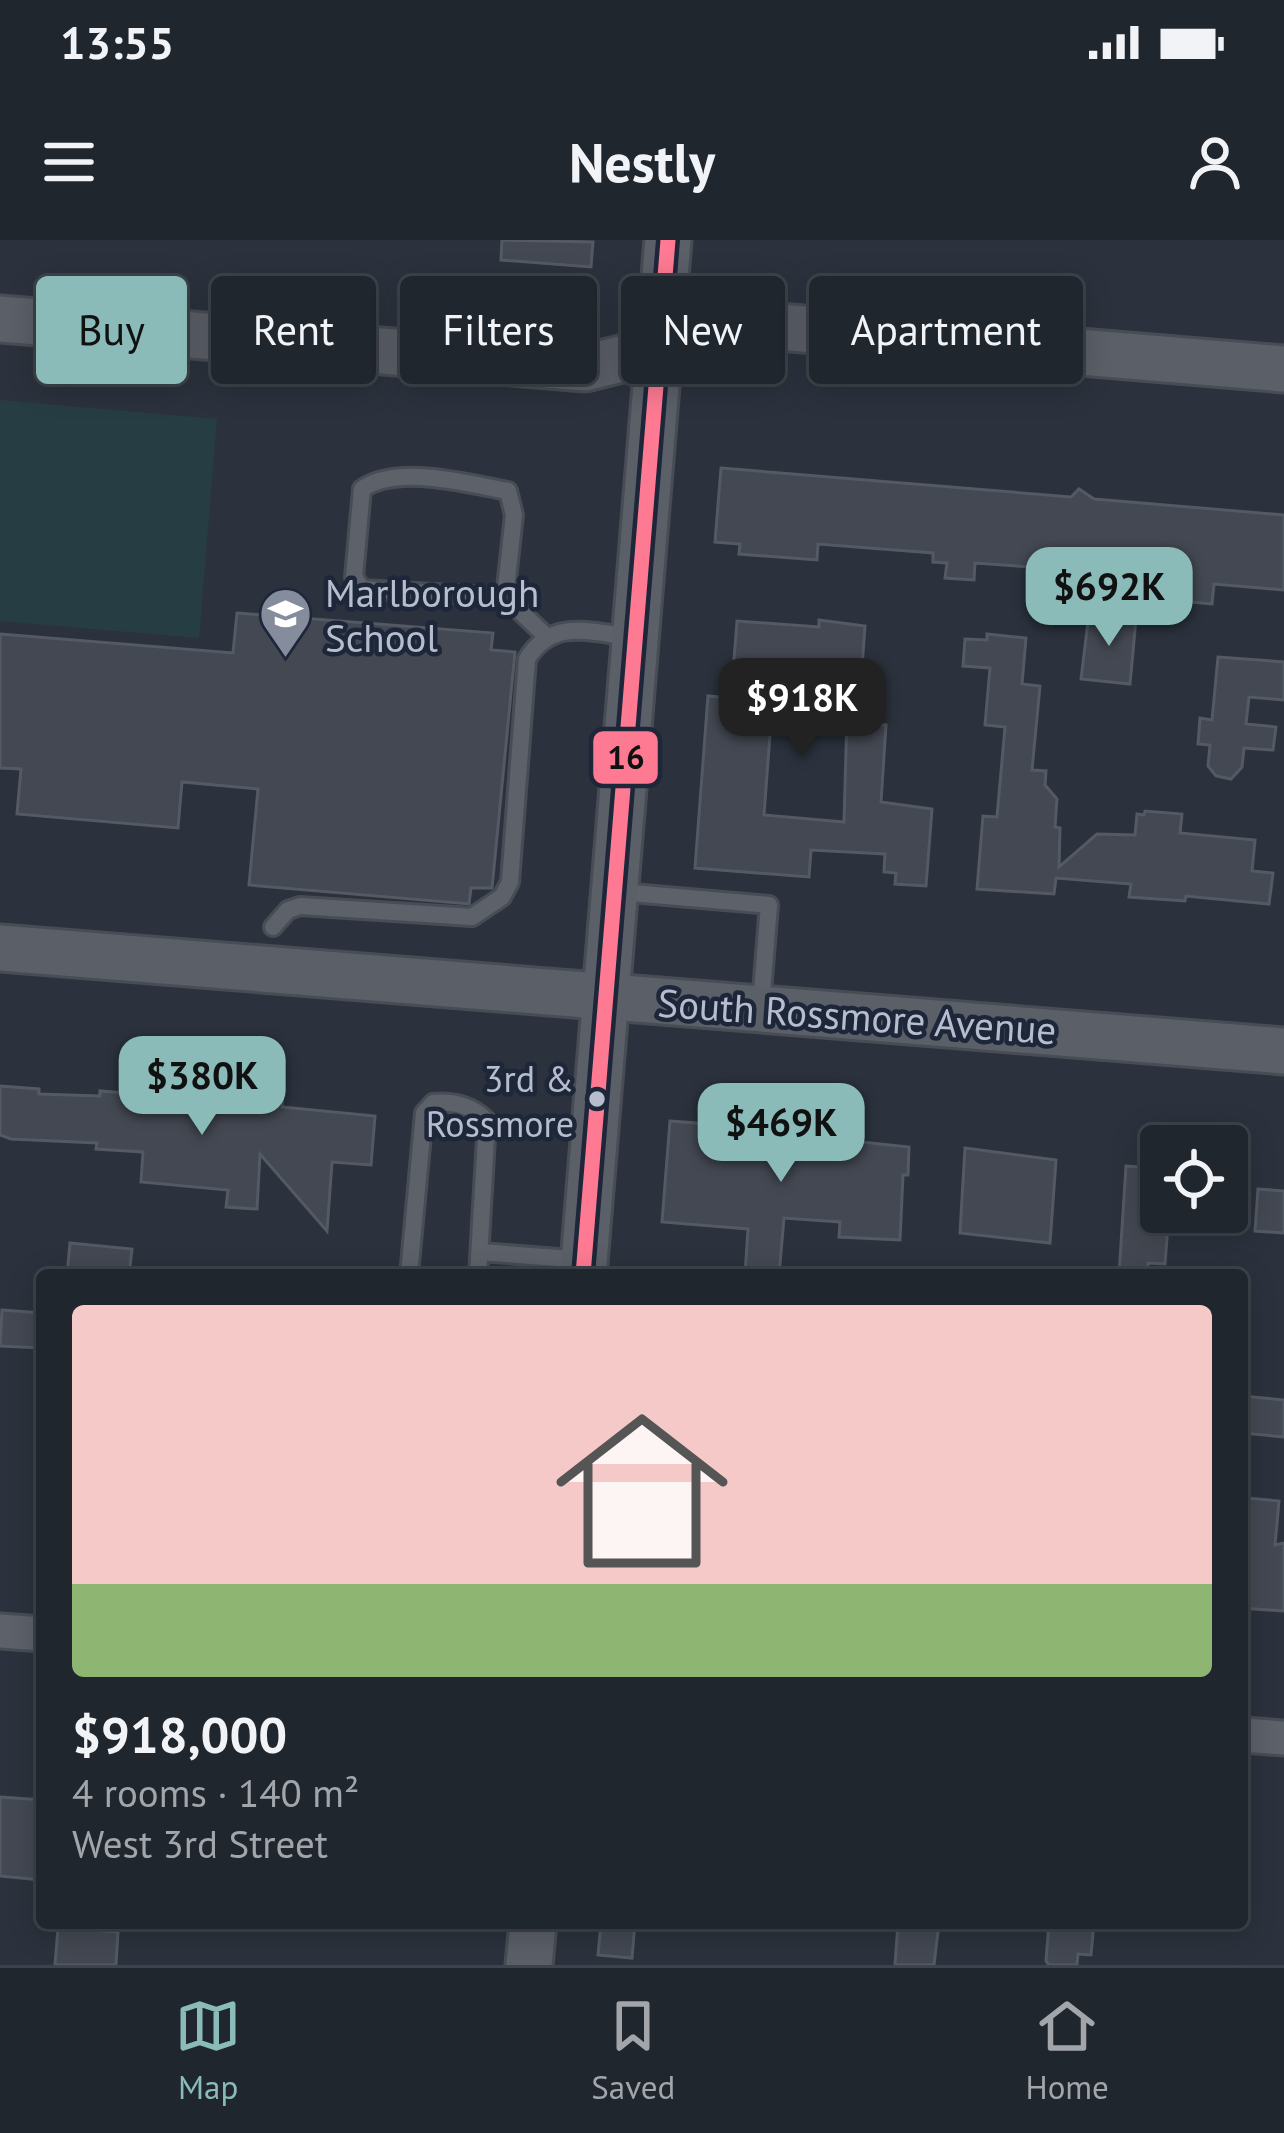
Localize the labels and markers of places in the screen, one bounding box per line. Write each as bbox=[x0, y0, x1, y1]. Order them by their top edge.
pin: $692K bbox=[1025, 547, 1193, 649]
place label: Marlborough School bbox=[325, 567, 539, 663]
school or university icon: Marlborough School bbox=[258, 586, 314, 660]
pin: $918K bbox=[718, 658, 886, 760]
pin: $380K bbox=[118, 1036, 286, 1138]
place label: 3rd & Rossmore bbox=[426, 1055, 574, 1147]
pin: $469K bbox=[697, 1083, 865, 1185]
marker: 3rd & Rossmore bbox=[586, 1088, 608, 1110]

